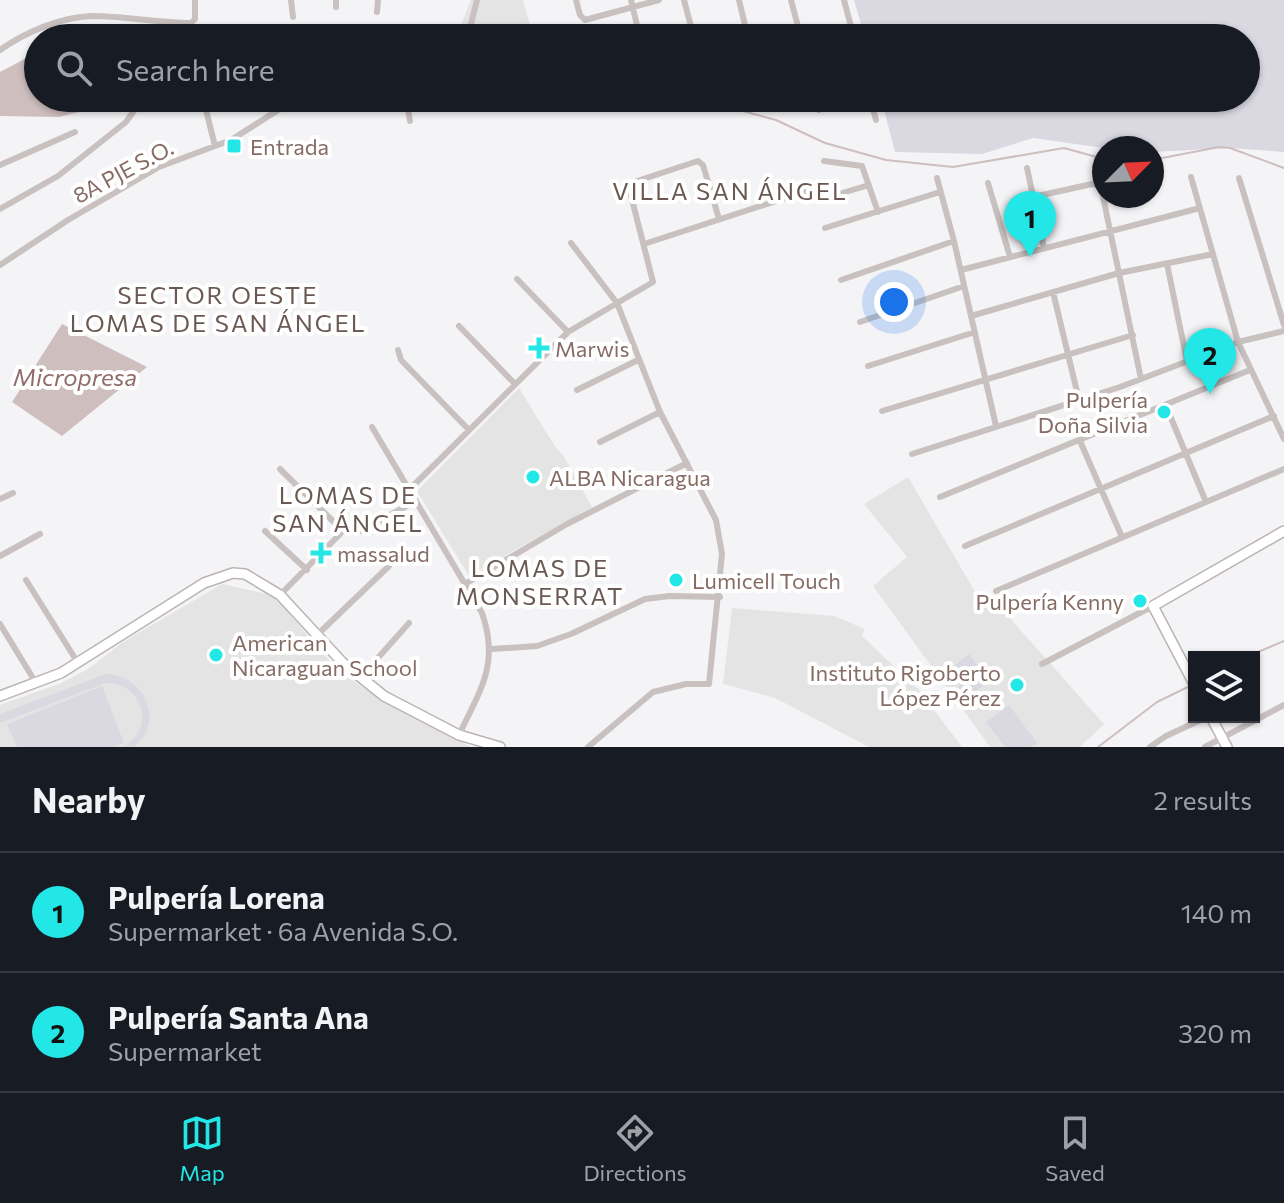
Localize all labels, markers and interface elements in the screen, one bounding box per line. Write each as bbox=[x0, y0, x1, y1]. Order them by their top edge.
search box bbox=[24, 24, 1260, 112]
icon: search bbox=[52, 46, 96, 90]
text: Search here bbox=[116, 50, 275, 87]
street label: 8A PJE S.O. bbox=[68, 133, 178, 209]
place label: Entrada bbox=[250, 133, 329, 160]
north arrow bbox=[1092, 136, 1164, 208]
marker: Entrada bbox=[225, 137, 243, 155]
district label: VILLA SAN ÁNGEL bbox=[612, 176, 848, 205]
pin: 1 bbox=[1004, 191, 1056, 257]
district label: SECTOR OESTE LOMAS DE SAN ÁNGEL bbox=[70, 280, 366, 337]
your location bbox=[874, 282, 914, 322]
pin: 2 bbox=[1184, 328, 1236, 394]
place label: Marwis bbox=[555, 335, 629, 362]
marker: Marwis bbox=[530, 339, 548, 357]
water label: Micropresa bbox=[13, 362, 137, 391]
place label: Pulpería Doña Silvia bbox=[1038, 386, 1148, 438]
marker: Pulpería Doña Silvia bbox=[1155, 403, 1173, 421]
place label: ALBA Nicaragua bbox=[549, 464, 711, 491]
marker: ALBA Nicaragua bbox=[524, 468, 542, 486]
district label: LOMAS DE SAN ÁNGEL bbox=[272, 480, 424, 537]
place label: massalud bbox=[337, 540, 430, 567]
marker: massalud bbox=[312, 544, 330, 562]
district label: LOMAS DE MONSERRAT bbox=[456, 553, 624, 610]
place label: Lumicell Touch bbox=[692, 567, 841, 594]
marker: Lumicell Touch bbox=[667, 571, 685, 589]
place label: Pulpería Kenny bbox=[976, 588, 1124, 615]
marker: Pulpería Kenny bbox=[1131, 592, 1149, 610]
place label: American Nicaraguan School bbox=[232, 629, 418, 681]
marker: American Nicaraguan School bbox=[207, 646, 225, 664]
map controls bbox=[1188, 651, 1260, 723]
button: layers bbox=[1188, 651, 1260, 723]
place label: Instituto Rigoberto López Pérez bbox=[809, 659, 1001, 711]
marker: Instituto Rigoberto López Pérez bbox=[1008, 676, 1026, 694]
text: Nearby bbox=[32, 778, 146, 820]
text: 2 results bbox=[1154, 784, 1252, 815]
text: Pulpería Lorena bbox=[108, 878, 325, 915]
text: 1 bbox=[52, 897, 64, 928]
text: 140 m bbox=[1181, 897, 1252, 928]
text: Supermarket · 6a Avenida S.O. bbox=[108, 915, 458, 946]
text: Pulpería Santa Ana bbox=[108, 998, 369, 1035]
text: 2 bbox=[51, 1017, 65, 1048]
text: 320 m bbox=[1178, 1017, 1252, 1048]
text: Supermarket bbox=[108, 1035, 262, 1066]
tab: Map bbox=[179, 1111, 225, 1186]
tab: Directions bbox=[583, 1111, 687, 1186]
tab: Saved bbox=[1045, 1111, 1105, 1186]

